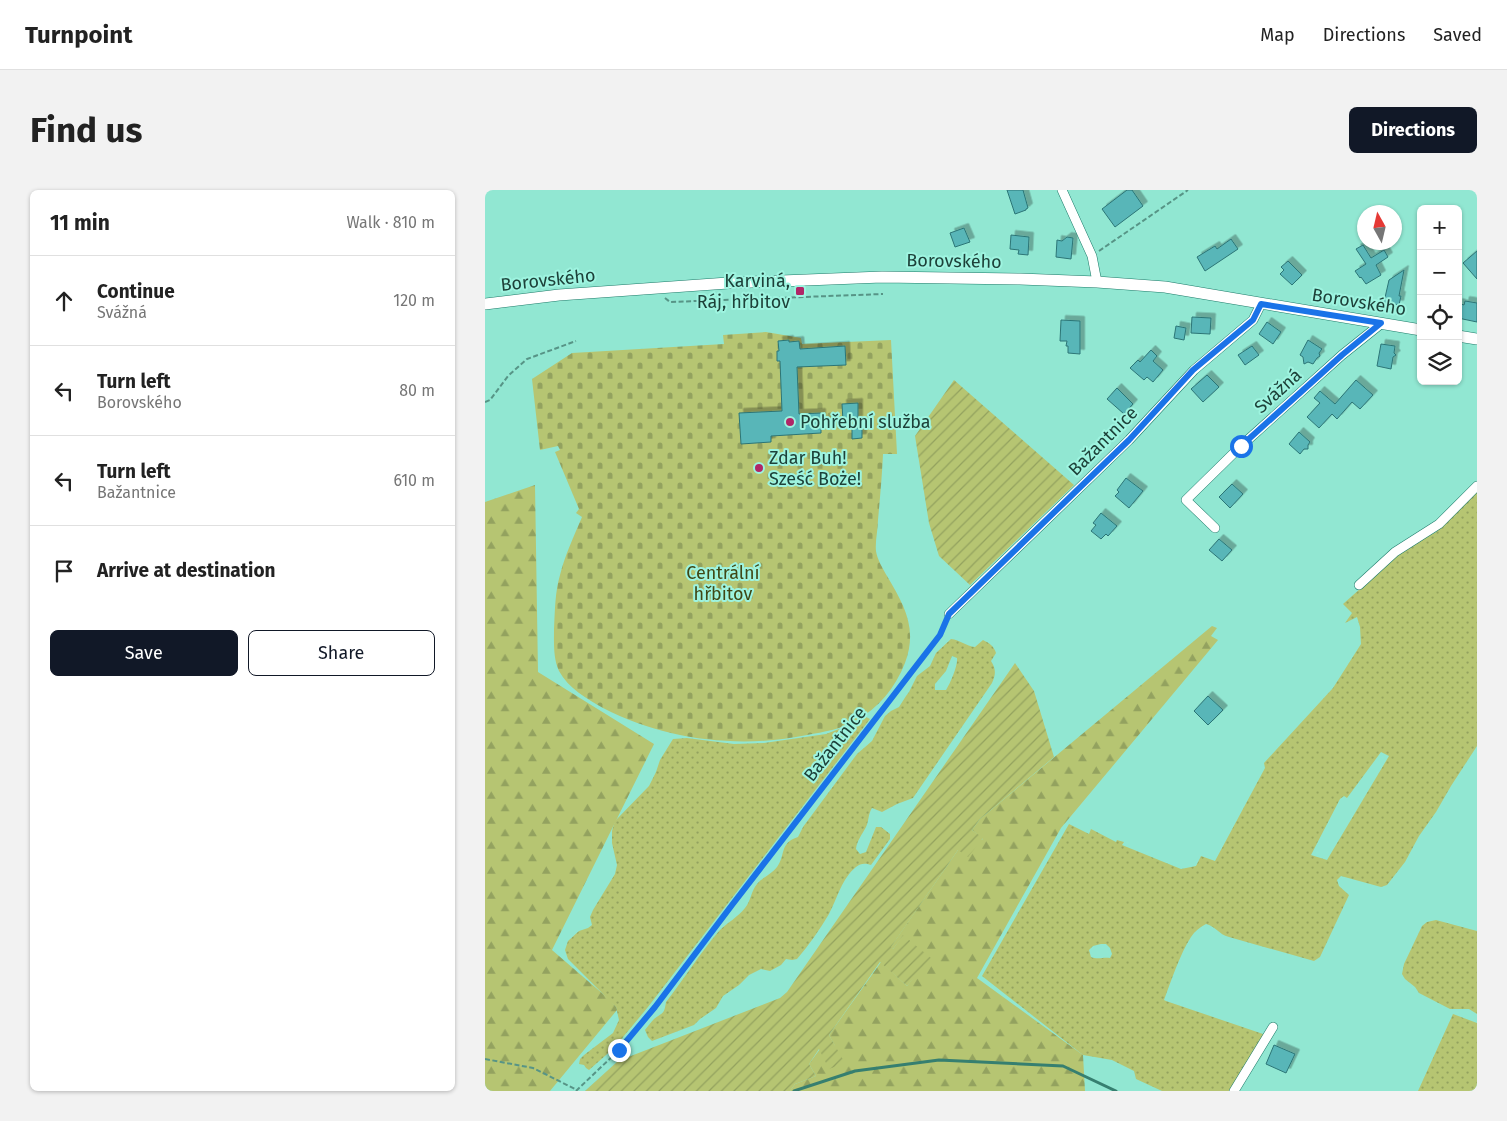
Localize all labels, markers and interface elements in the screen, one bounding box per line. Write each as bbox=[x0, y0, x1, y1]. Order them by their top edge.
text: Turnpoint bbox=[25, 21, 132, 49]
text: Map bbox=[1260, 24, 1295, 46]
text: Directions bbox=[1323, 24, 1405, 46]
text: Saved bbox=[1433, 24, 1482, 46]
button: Directions bbox=[1349, 107, 1477, 153]
text: Find us bbox=[30, 109, 142, 151]
north arrow bbox=[1357, 205, 1402, 250]
map controls bbox=[1417, 205, 1462, 385]
button: + bbox=[1417, 205, 1462, 250]
text: 11 min bbox=[50, 210, 110, 236]
text: Walk · 810 m bbox=[346, 213, 435, 232]
street label: Borovského bbox=[906, 249, 1002, 273]
button: − bbox=[1417, 250, 1462, 295]
street label: Borovského bbox=[499, 264, 597, 296]
place label: Karviná, Ráj, hřbitov bbox=[697, 270, 790, 313]
text: Continue bbox=[97, 280, 175, 303]
street label: Borovského bbox=[1310, 284, 1408, 320]
marker: Karviná, Ráj, hřbitov bbox=[794, 285, 806, 297]
icon: ahead bbox=[50, 287, 78, 315]
text: 120 m bbox=[393, 291, 435, 310]
button: locate bbox=[1417, 295, 1462, 340]
text: Svážná bbox=[97, 303, 147, 322]
button: layers bbox=[1417, 340, 1462, 385]
street label: Svážná bbox=[1250, 364, 1306, 418]
text: Turn left bbox=[97, 370, 171, 393]
icon: left bbox=[50, 377, 78, 405]
text: 80 m bbox=[399, 381, 435, 400]
text: Borovského bbox=[97, 393, 182, 412]
street label: Bažantnice bbox=[1064, 402, 1142, 480]
place label: Pohřební služba bbox=[800, 411, 931, 433]
marker: Pohřební služba bbox=[784, 416, 796, 428]
route start bbox=[1230, 435, 1253, 458]
place label: Zdar Buh! Sześć Boże! bbox=[769, 447, 861, 490]
text: Turn left bbox=[97, 460, 171, 483]
marker: Zdar Buh! Sześć Boże! bbox=[753, 462, 765, 474]
icon: left bbox=[50, 467, 78, 495]
text: 610 m bbox=[393, 471, 435, 490]
text: Bažantnice bbox=[97, 483, 176, 502]
icon: arrive bbox=[50, 557, 78, 585]
text: Arrive at destination bbox=[97, 559, 276, 582]
park label: Centrální hřbitov bbox=[686, 562, 760, 605]
button: Save bbox=[50, 630, 238, 676]
button: Share bbox=[248, 630, 435, 676]
street label: Bažantnice bbox=[799, 702, 871, 786]
route end bbox=[608, 1039, 631, 1062]

